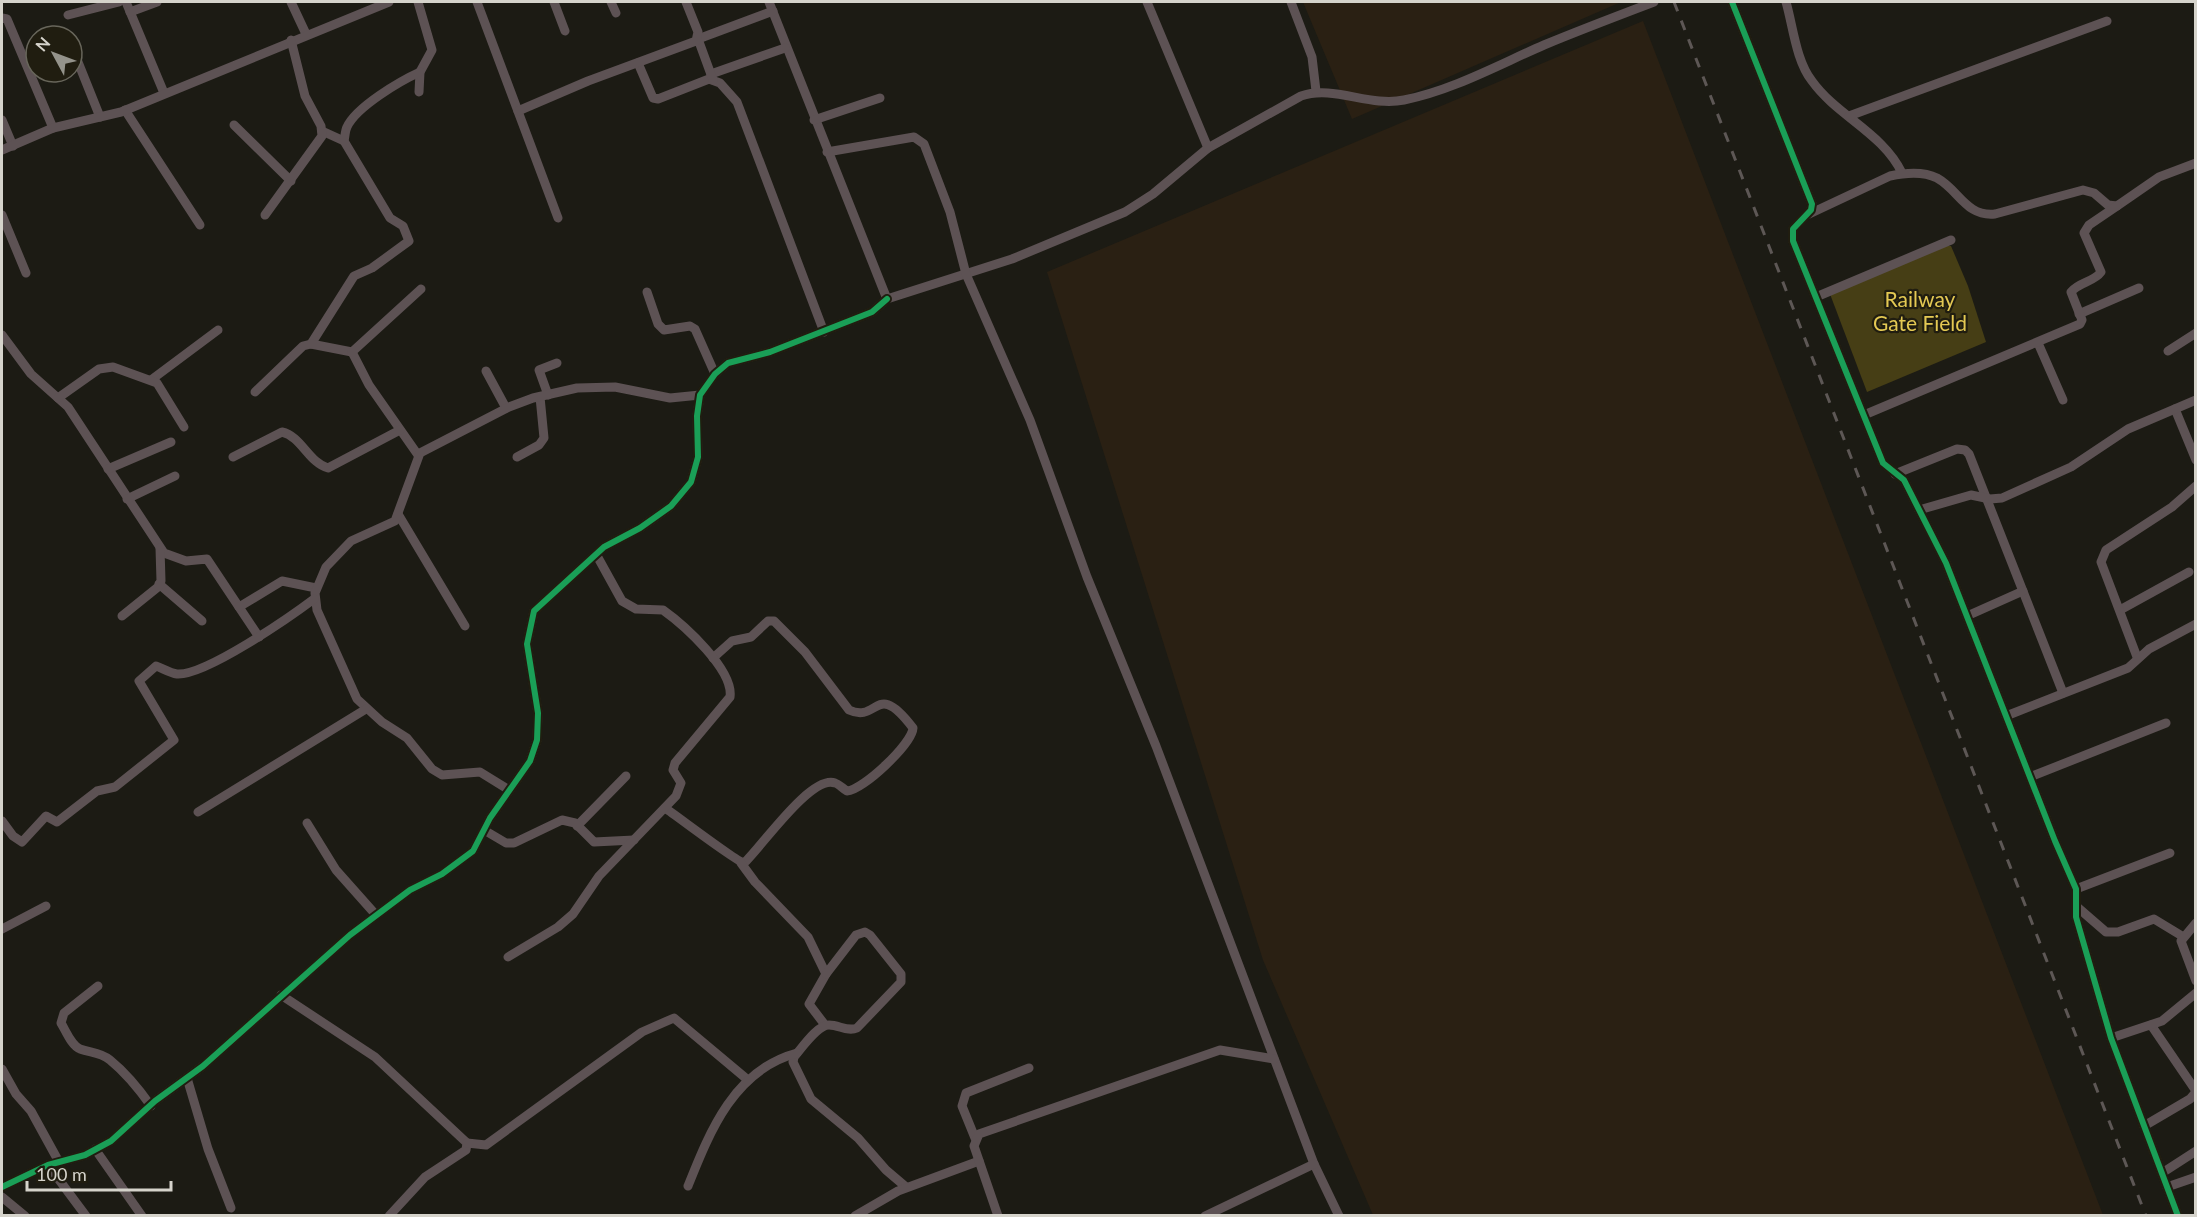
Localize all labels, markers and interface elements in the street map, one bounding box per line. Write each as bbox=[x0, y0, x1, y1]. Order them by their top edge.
north arrow bbox=[24, 24, 84, 84]
text: N bbox=[31, 33, 54, 55]
park label: Railway Gate Field bbox=[1873, 286, 1967, 335]
scale bar bbox=[27, 1154, 171, 1192]
text: 100 m bbox=[36, 1163, 87, 1185]

